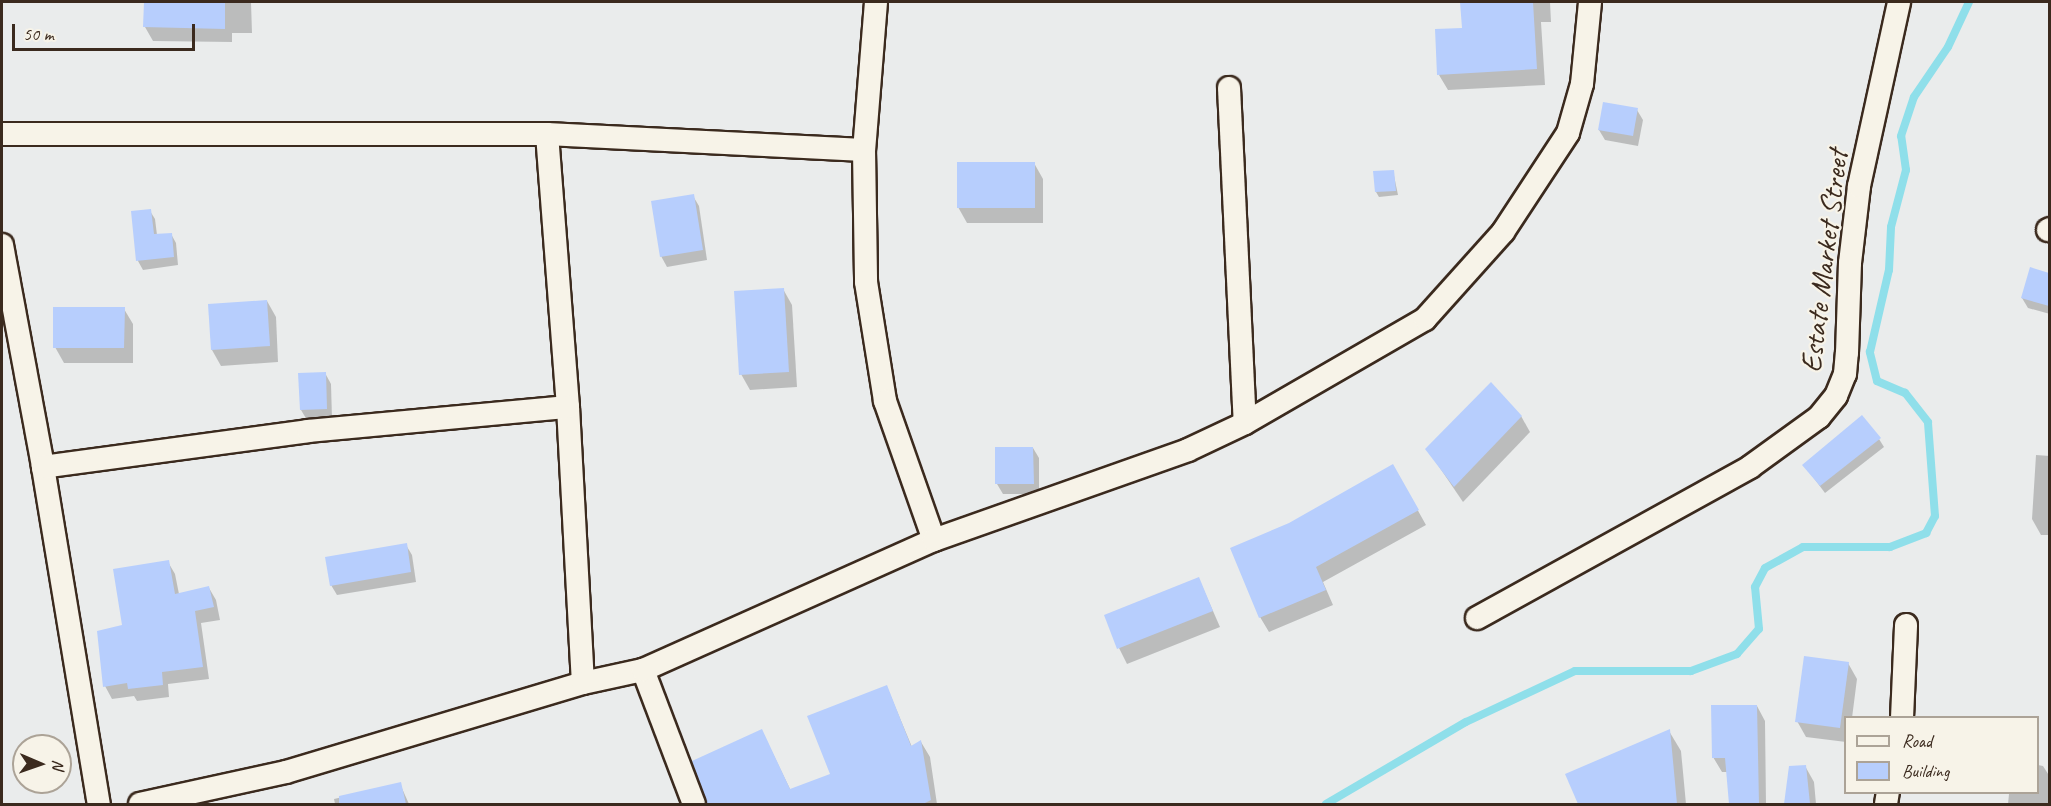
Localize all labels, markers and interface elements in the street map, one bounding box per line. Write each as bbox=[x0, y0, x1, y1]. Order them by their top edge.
scale bar bbox=[15, 12, 198, 50]
text: 50 m bbox=[23, 23, 54, 45]
street label: Estate Market Street bbox=[1792, 147, 1856, 375]
legend bbox=[1844, 716, 2039, 794]
text: Road bbox=[1902, 730, 1932, 752]
north arrow bbox=[12, 734, 72, 794]
text: N bbox=[48, 759, 68, 770]
text: Building bbox=[1902, 760, 1949, 782]

